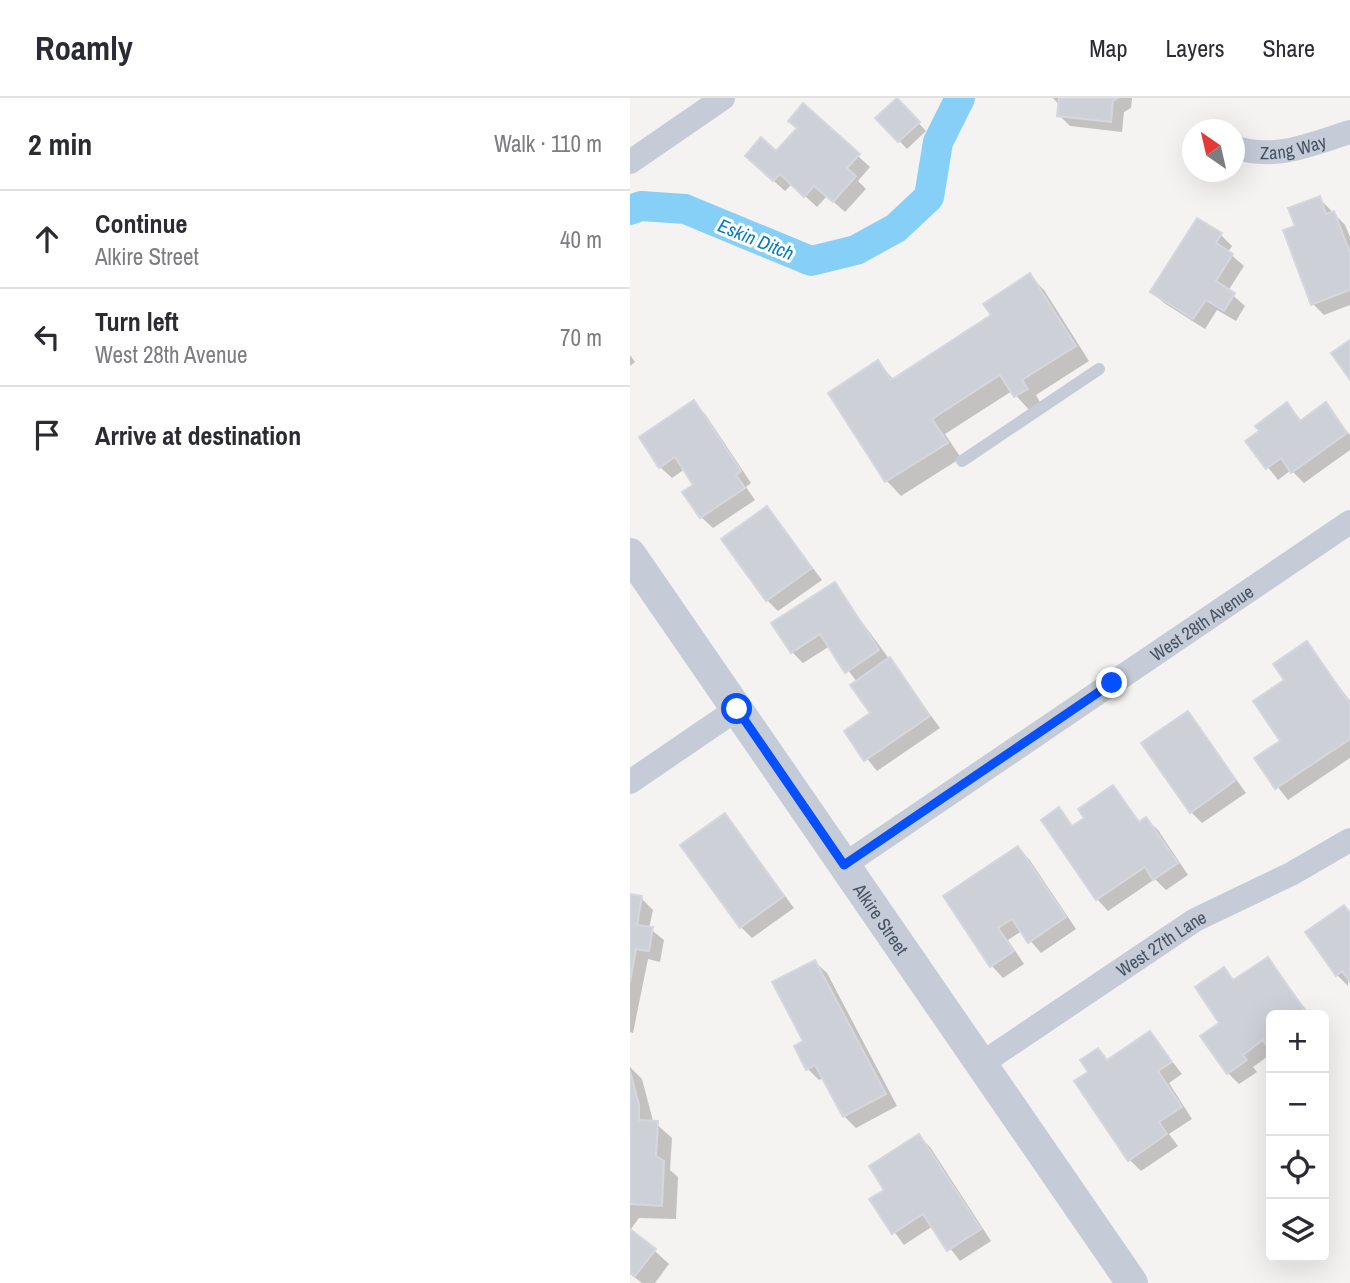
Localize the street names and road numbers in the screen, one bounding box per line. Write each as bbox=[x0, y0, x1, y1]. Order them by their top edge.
street label: Zang Way bbox=[1260, 128, 1330, 165]
street label: West 28th Avenue bbox=[1145, 579, 1258, 666]
street label: Alkire Street bbox=[847, 877, 915, 959]
street label: West 27th Lane bbox=[1111, 904, 1210, 982]

